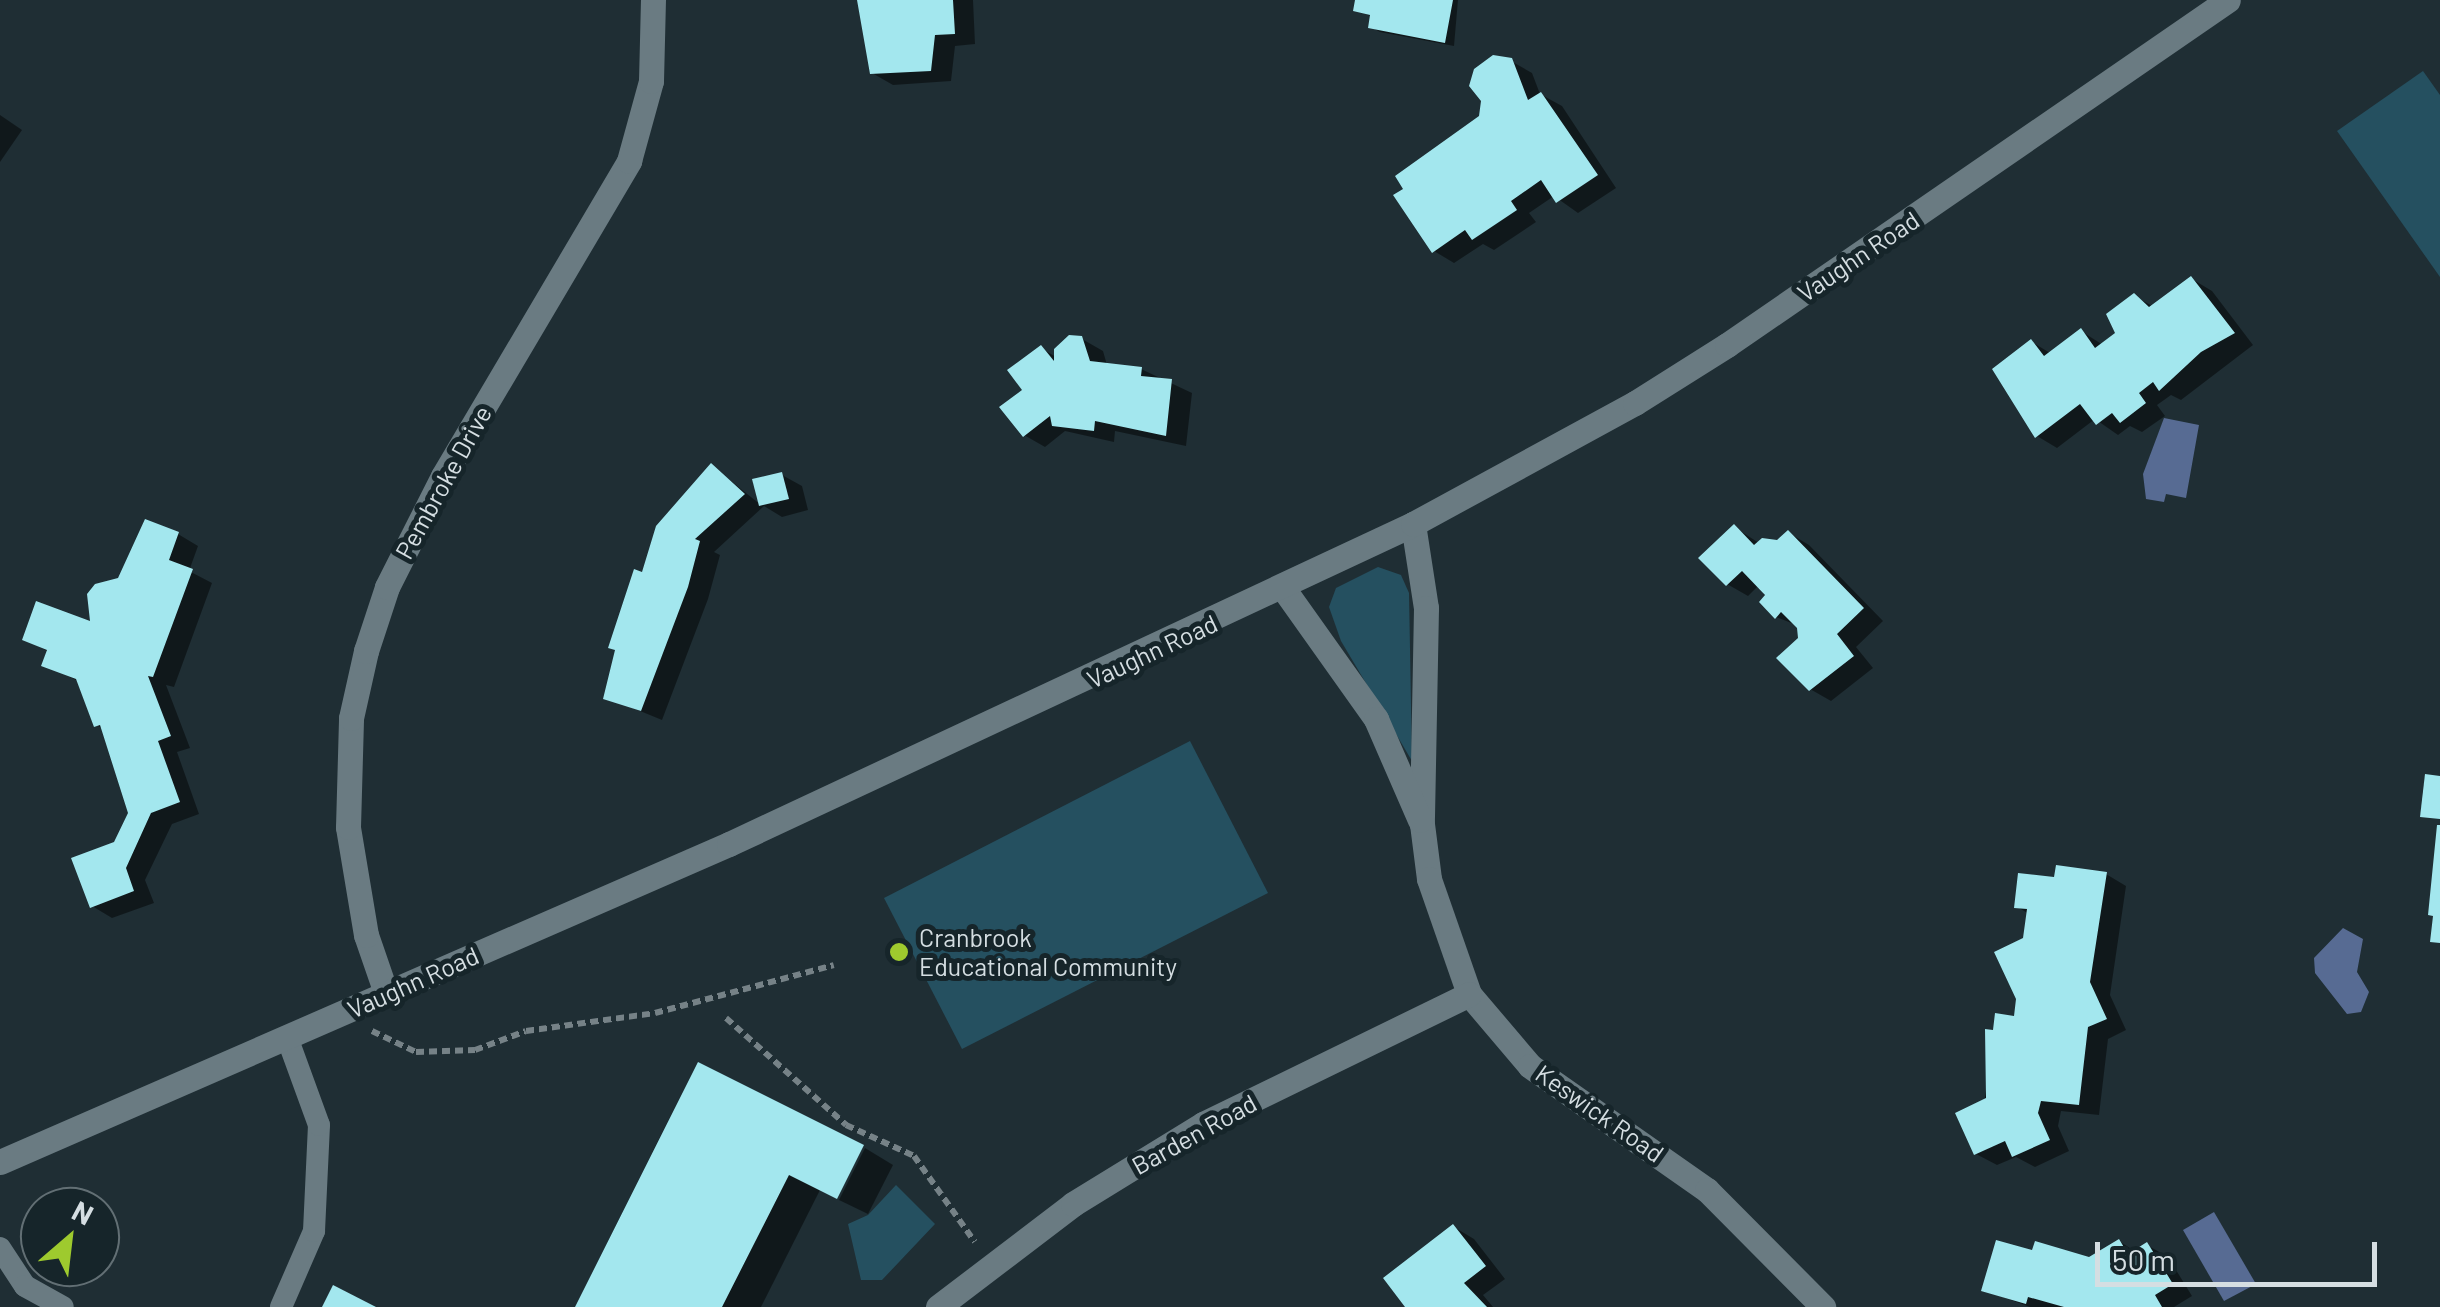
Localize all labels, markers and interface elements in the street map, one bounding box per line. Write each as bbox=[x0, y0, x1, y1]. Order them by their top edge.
street label: Vaughn Road bbox=[1791, 204, 1925, 308]
street label: Pembroke Drive bbox=[389, 400, 497, 564]
street label: Vaughn Road bbox=[1082, 608, 1222, 694]
place label: Cranbrook Educational Community bbox=[919, 923, 1177, 982]
street label: Vaughn Road bbox=[343, 940, 483, 1024]
marker: Cranbrook Educational Community bbox=[888, 941, 910, 963]
street label: Keswick Road bbox=[1530, 1058, 1670, 1168]
street label: Barden Road bbox=[1126, 1087, 1262, 1181]
north arrow bbox=[20, 1187, 120, 1287]
text: N bbox=[67, 1193, 99, 1232]
scale bar bbox=[2100, 1222, 2382, 1284]
text: 50 m bbox=[2112, 1241, 2175, 1277]

